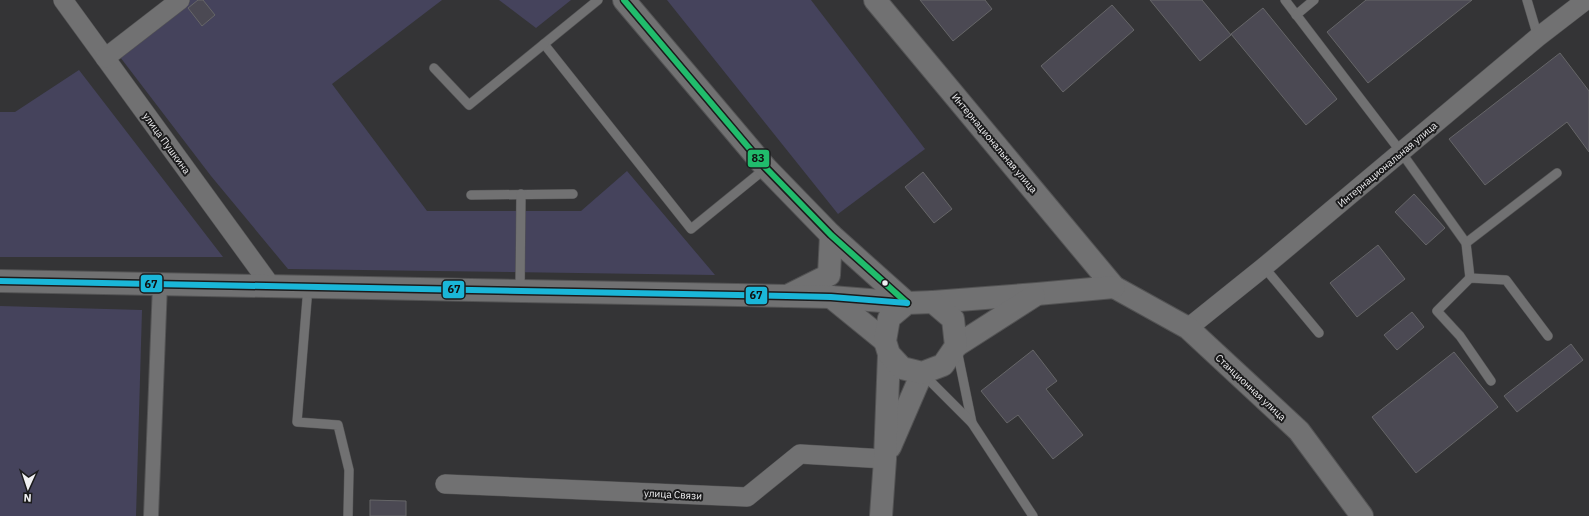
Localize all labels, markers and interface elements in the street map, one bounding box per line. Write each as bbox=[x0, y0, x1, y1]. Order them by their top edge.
street label: Интернациональная улица bbox=[949, 91, 1041, 196]
street label: улица Пушкина bbox=[140, 110, 194, 177]
street label: Интернациональная улица bbox=[1335, 118, 1440, 210]
line badge: 83 bbox=[747, 149, 770, 168]
text: 83 bbox=[751, 151, 765, 165]
line badge: 67 bbox=[140, 274, 163, 293]
text: 67 bbox=[144, 277, 158, 291]
unlabelled marker bbox=[880, 278, 890, 288]
line badge: 67 bbox=[442, 280, 465, 299]
text: 67 bbox=[447, 282, 461, 296]
line badge: 67 bbox=[745, 286, 768, 305]
text: 67 bbox=[749, 288, 763, 302]
street label: Станционная улица bbox=[1213, 351, 1289, 424]
north arrow bbox=[8, 468, 48, 508]
street label: улица Связи bbox=[644, 486, 702, 503]
text: N bbox=[23, 491, 32, 505]

